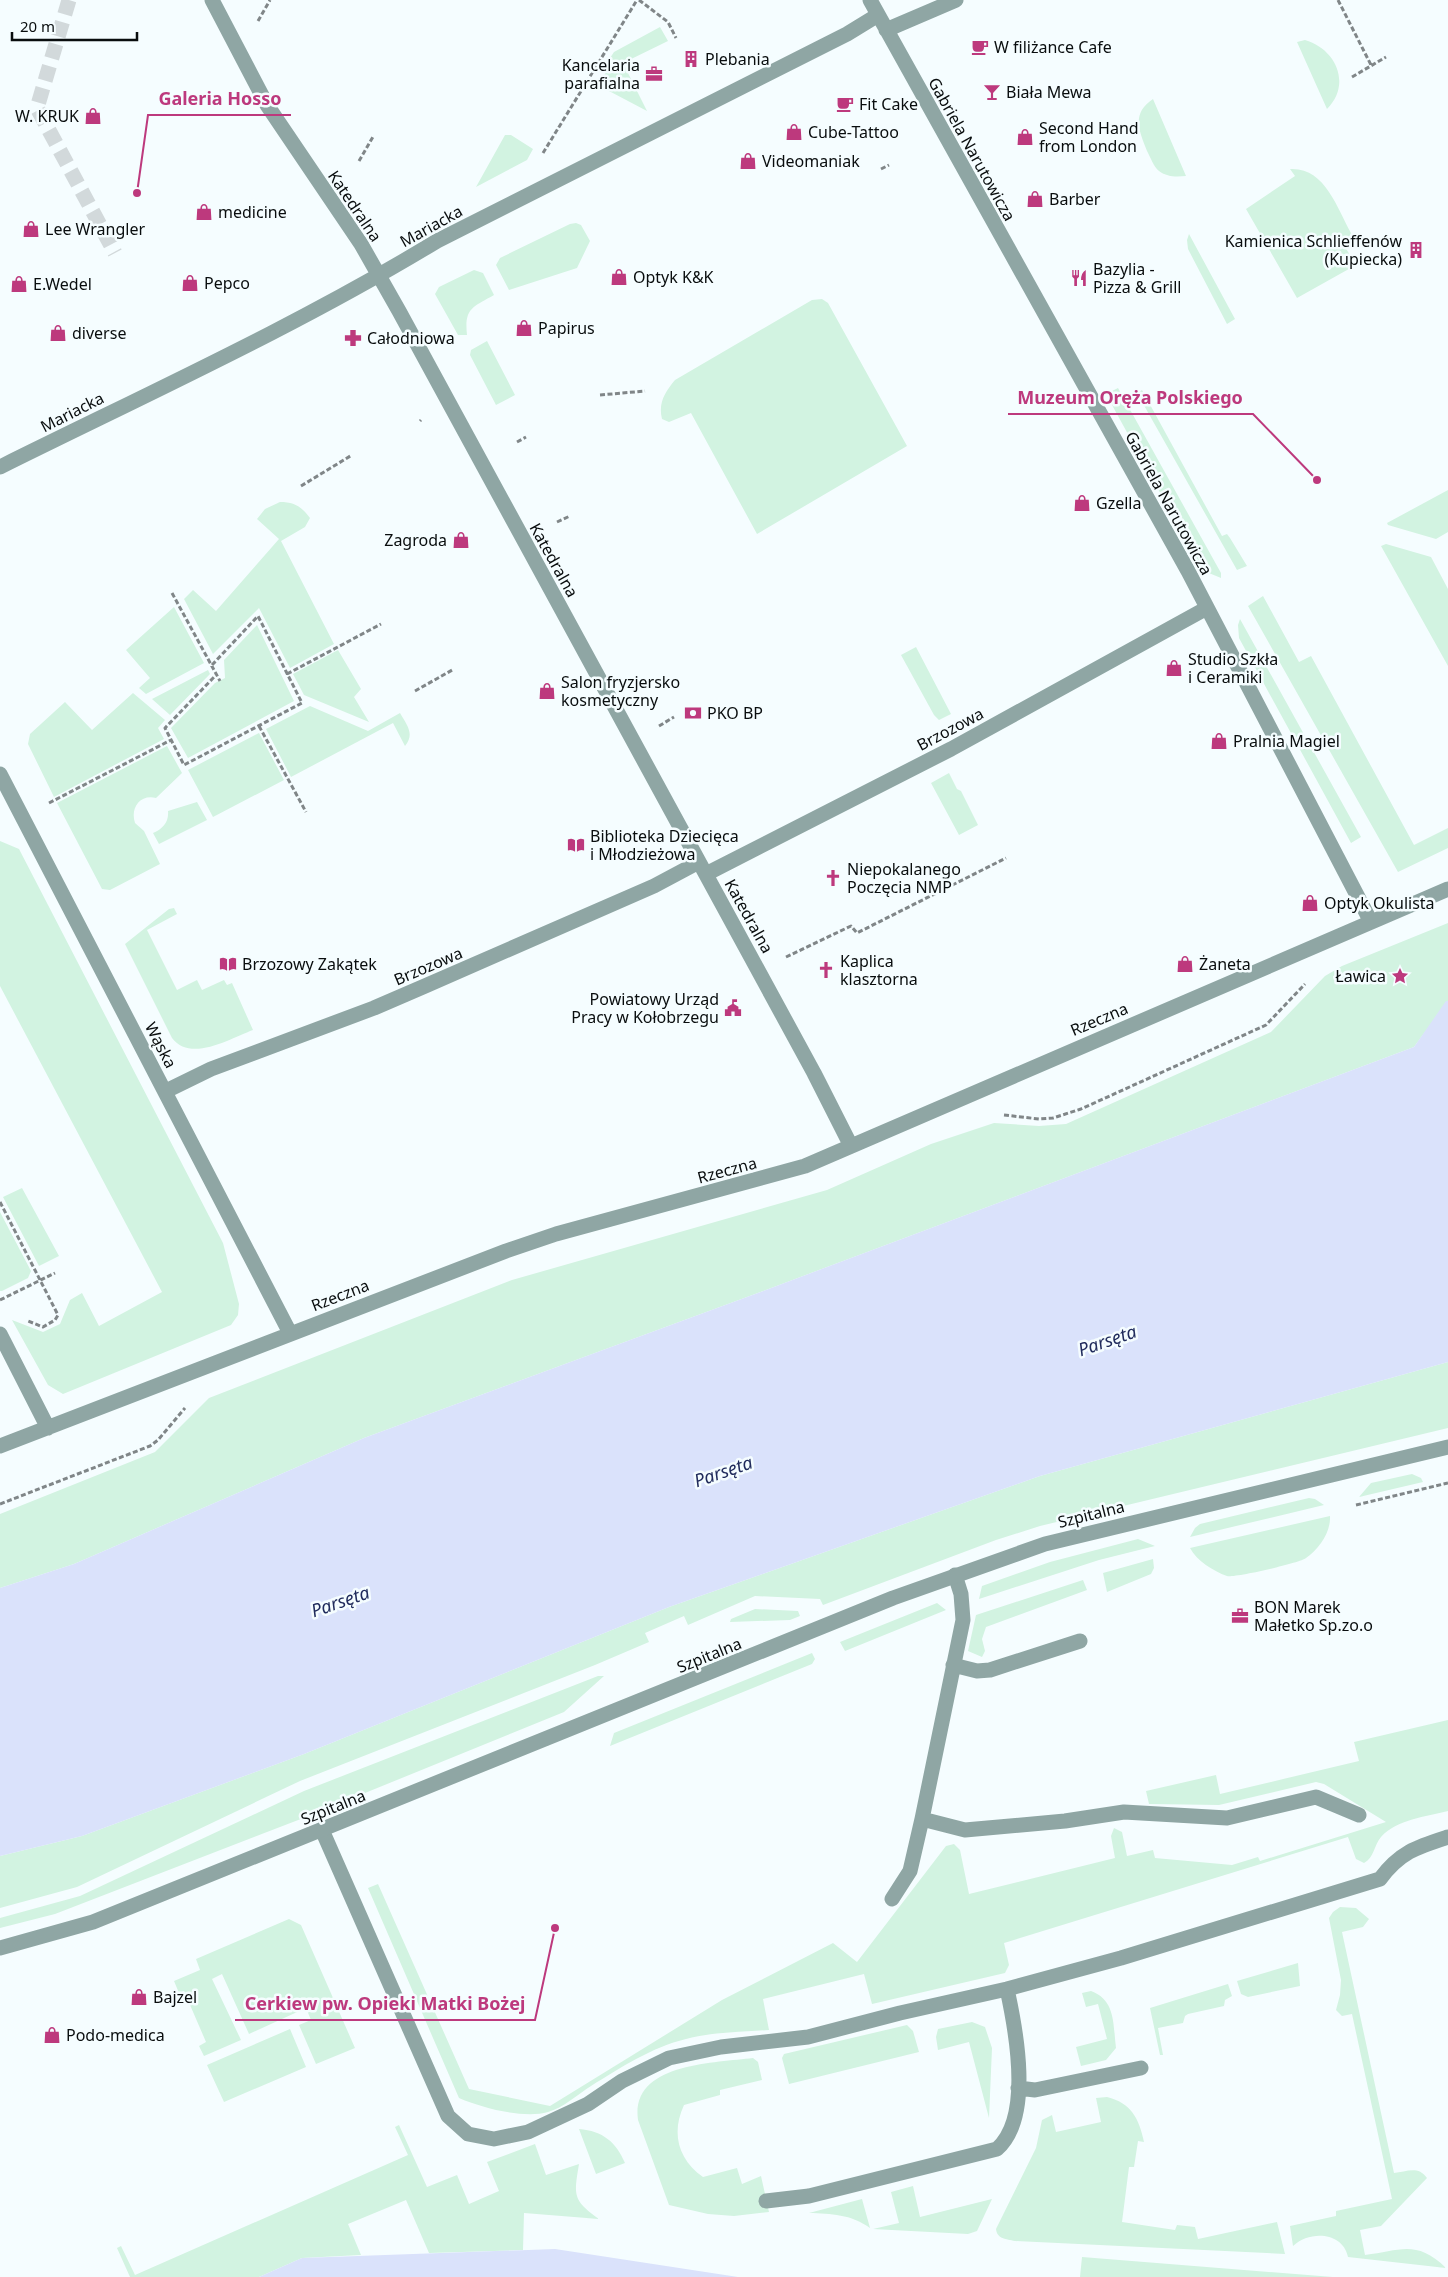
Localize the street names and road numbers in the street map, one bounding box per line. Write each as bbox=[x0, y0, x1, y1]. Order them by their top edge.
street label: Gabriela Narutowicza bbox=[923, 73, 1021, 225]
street label: Katedralna bbox=[323, 166, 387, 246]
street label: Mariacka bbox=[396, 200, 466, 252]
street label: Mariacka bbox=[37, 387, 107, 437]
street label: Gabriela Narutowicza bbox=[1120, 427, 1218, 579]
street label: Katedralna bbox=[525, 519, 583, 601]
street label: Brzozowa bbox=[913, 702, 987, 756]
street label: Katedralna bbox=[720, 875, 778, 957]
street label: Brzozowa bbox=[390, 942, 466, 990]
street label: Rzeczna bbox=[1067, 997, 1131, 1041]
street label: Wąska bbox=[140, 1018, 182, 1072]
street label: Rzeczna bbox=[695, 1152, 759, 1188]
street label: Rzeczna bbox=[308, 1274, 372, 1316]
street label: Szpitalna bbox=[1055, 1495, 1127, 1533]
street label: Szpitalna bbox=[673, 1632, 745, 1678]
street label: Szpitalna bbox=[297, 1784, 369, 1830]

